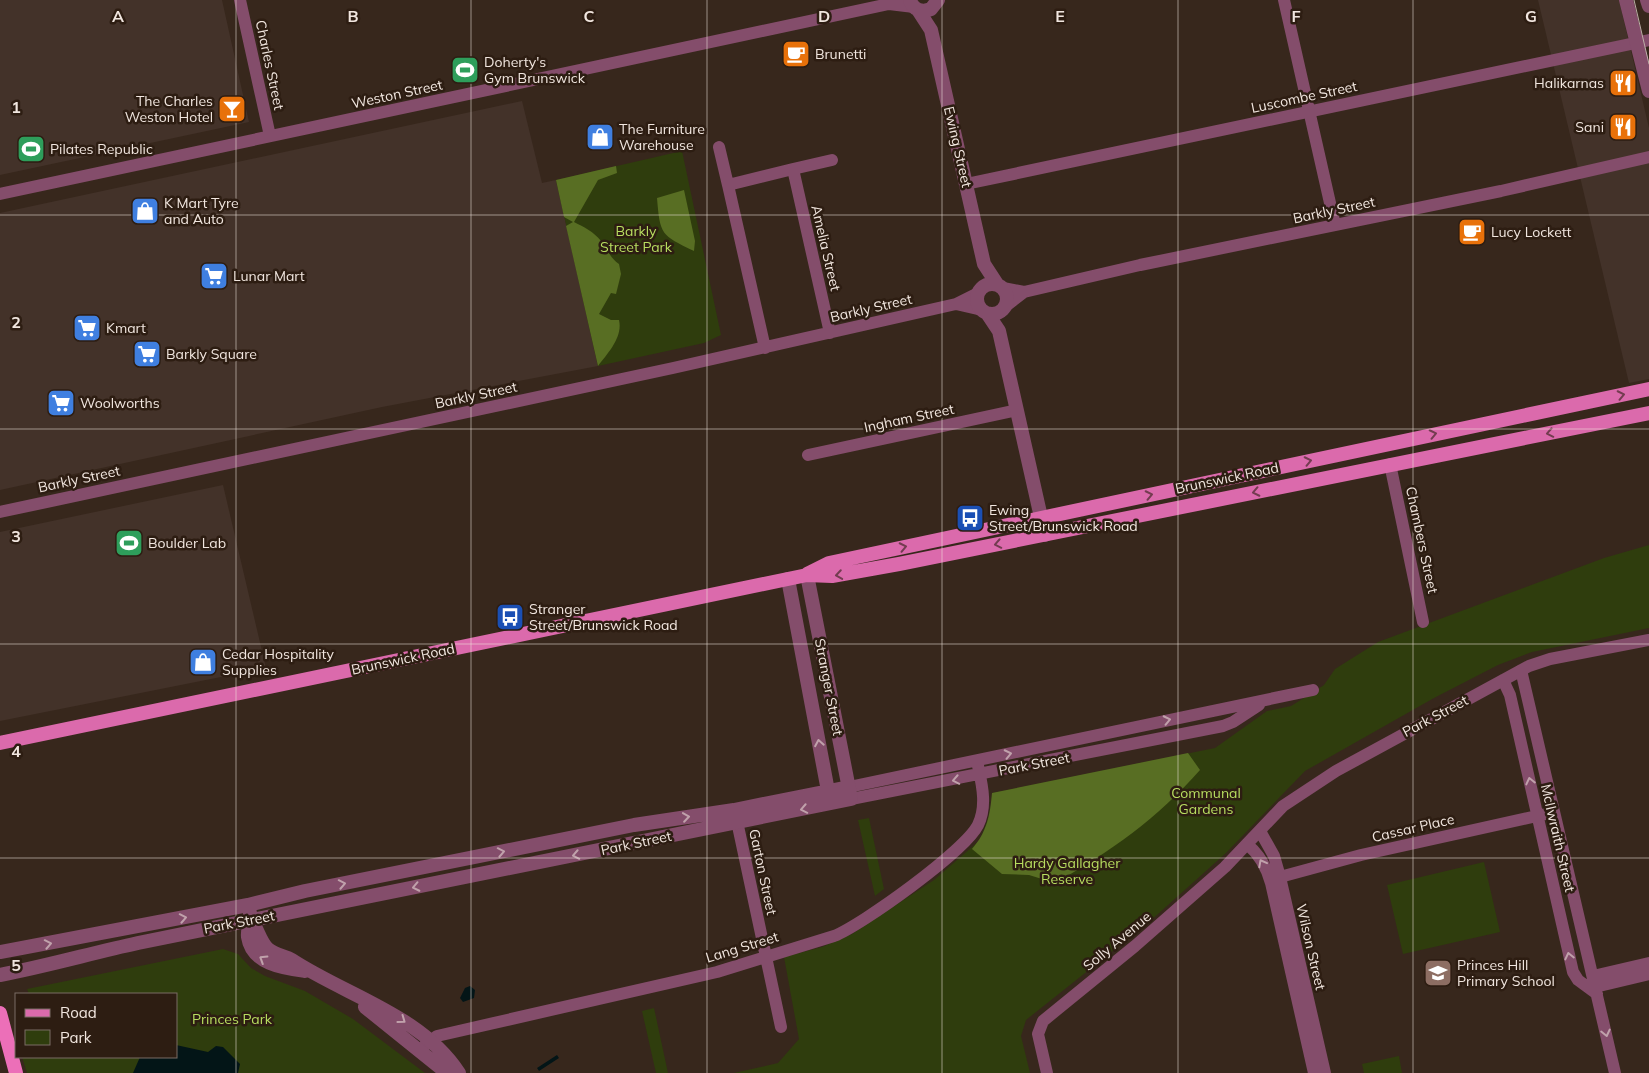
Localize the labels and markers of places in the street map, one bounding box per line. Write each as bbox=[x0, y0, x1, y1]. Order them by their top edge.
cafe icon: Brunetti bbox=[781, 39, 811, 69]
place label: Brunetti bbox=[815, 45, 866, 63]
place label: Doherty's Gym Brunswick bbox=[484, 53, 586, 87]
sports icon: Doherty's Gym Brunswick bbox=[450, 55, 480, 85]
restaurant icon: Halikarnas bbox=[1608, 68, 1638, 98]
place label: Halikarnas bbox=[1534, 74, 1604, 92]
place label: The Charles Weston Hotel bbox=[125, 92, 213, 126]
bar icon: The Charles Weston Hotel bbox=[217, 94, 247, 124]
restaurant icon: Sani bbox=[1608, 112, 1638, 142]
place label: Sani bbox=[1575, 118, 1604, 136]
place label: The Furniture Warehouse bbox=[619, 120, 705, 154]
shop icon: The Furniture Warehouse bbox=[585, 122, 615, 152]
sports icon: Pilates Republic bbox=[16, 134, 46, 164]
place label: Pilates Republic bbox=[50, 140, 153, 158]
place label: K Mart Tyre and Auto bbox=[164, 194, 239, 228]
shop icon: K Mart Tyre and Auto bbox=[130, 196, 160, 226]
cafe icon: Lucy Lockett bbox=[1457, 217, 1487, 247]
place label: Lucy Lockett bbox=[1491, 223, 1571, 241]
supermarket icon: Lunar Mart bbox=[199, 261, 229, 291]
place label: Lunar Mart bbox=[233, 267, 305, 285]
supermarket icon: Kmart bbox=[72, 313, 102, 343]
place label: Kmart bbox=[106, 319, 146, 337]
supermarket icon: Barkly Square bbox=[132, 339, 162, 369]
place label: Barkly Square bbox=[166, 345, 257, 363]
supermarket icon: Woolworths bbox=[46, 388, 76, 418]
place label: Woolworths bbox=[80, 394, 160, 412]
place label: Ewing Street/Brunswick Road bbox=[989, 501, 1138, 535]
bus stop icon: Ewing Street/Brunswick Road bbox=[955, 503, 985, 533]
sports icon: Boulder Lab bbox=[114, 528, 144, 558]
place label: Boulder Lab bbox=[148, 534, 226, 552]
place label: Stranger Street/Brunswick Road bbox=[529, 600, 678, 634]
bus stop icon: Stranger Street/Brunswick Road bbox=[495, 602, 525, 632]
place label: Cedar Hospitality Supplies bbox=[222, 645, 335, 679]
shop icon: Cedar Hospitality Supplies bbox=[188, 647, 218, 677]
place label: Princes Hill Primary School bbox=[1457, 956, 1555, 990]
school or university icon: Princes Hill Primary School bbox=[1423, 958, 1453, 988]

